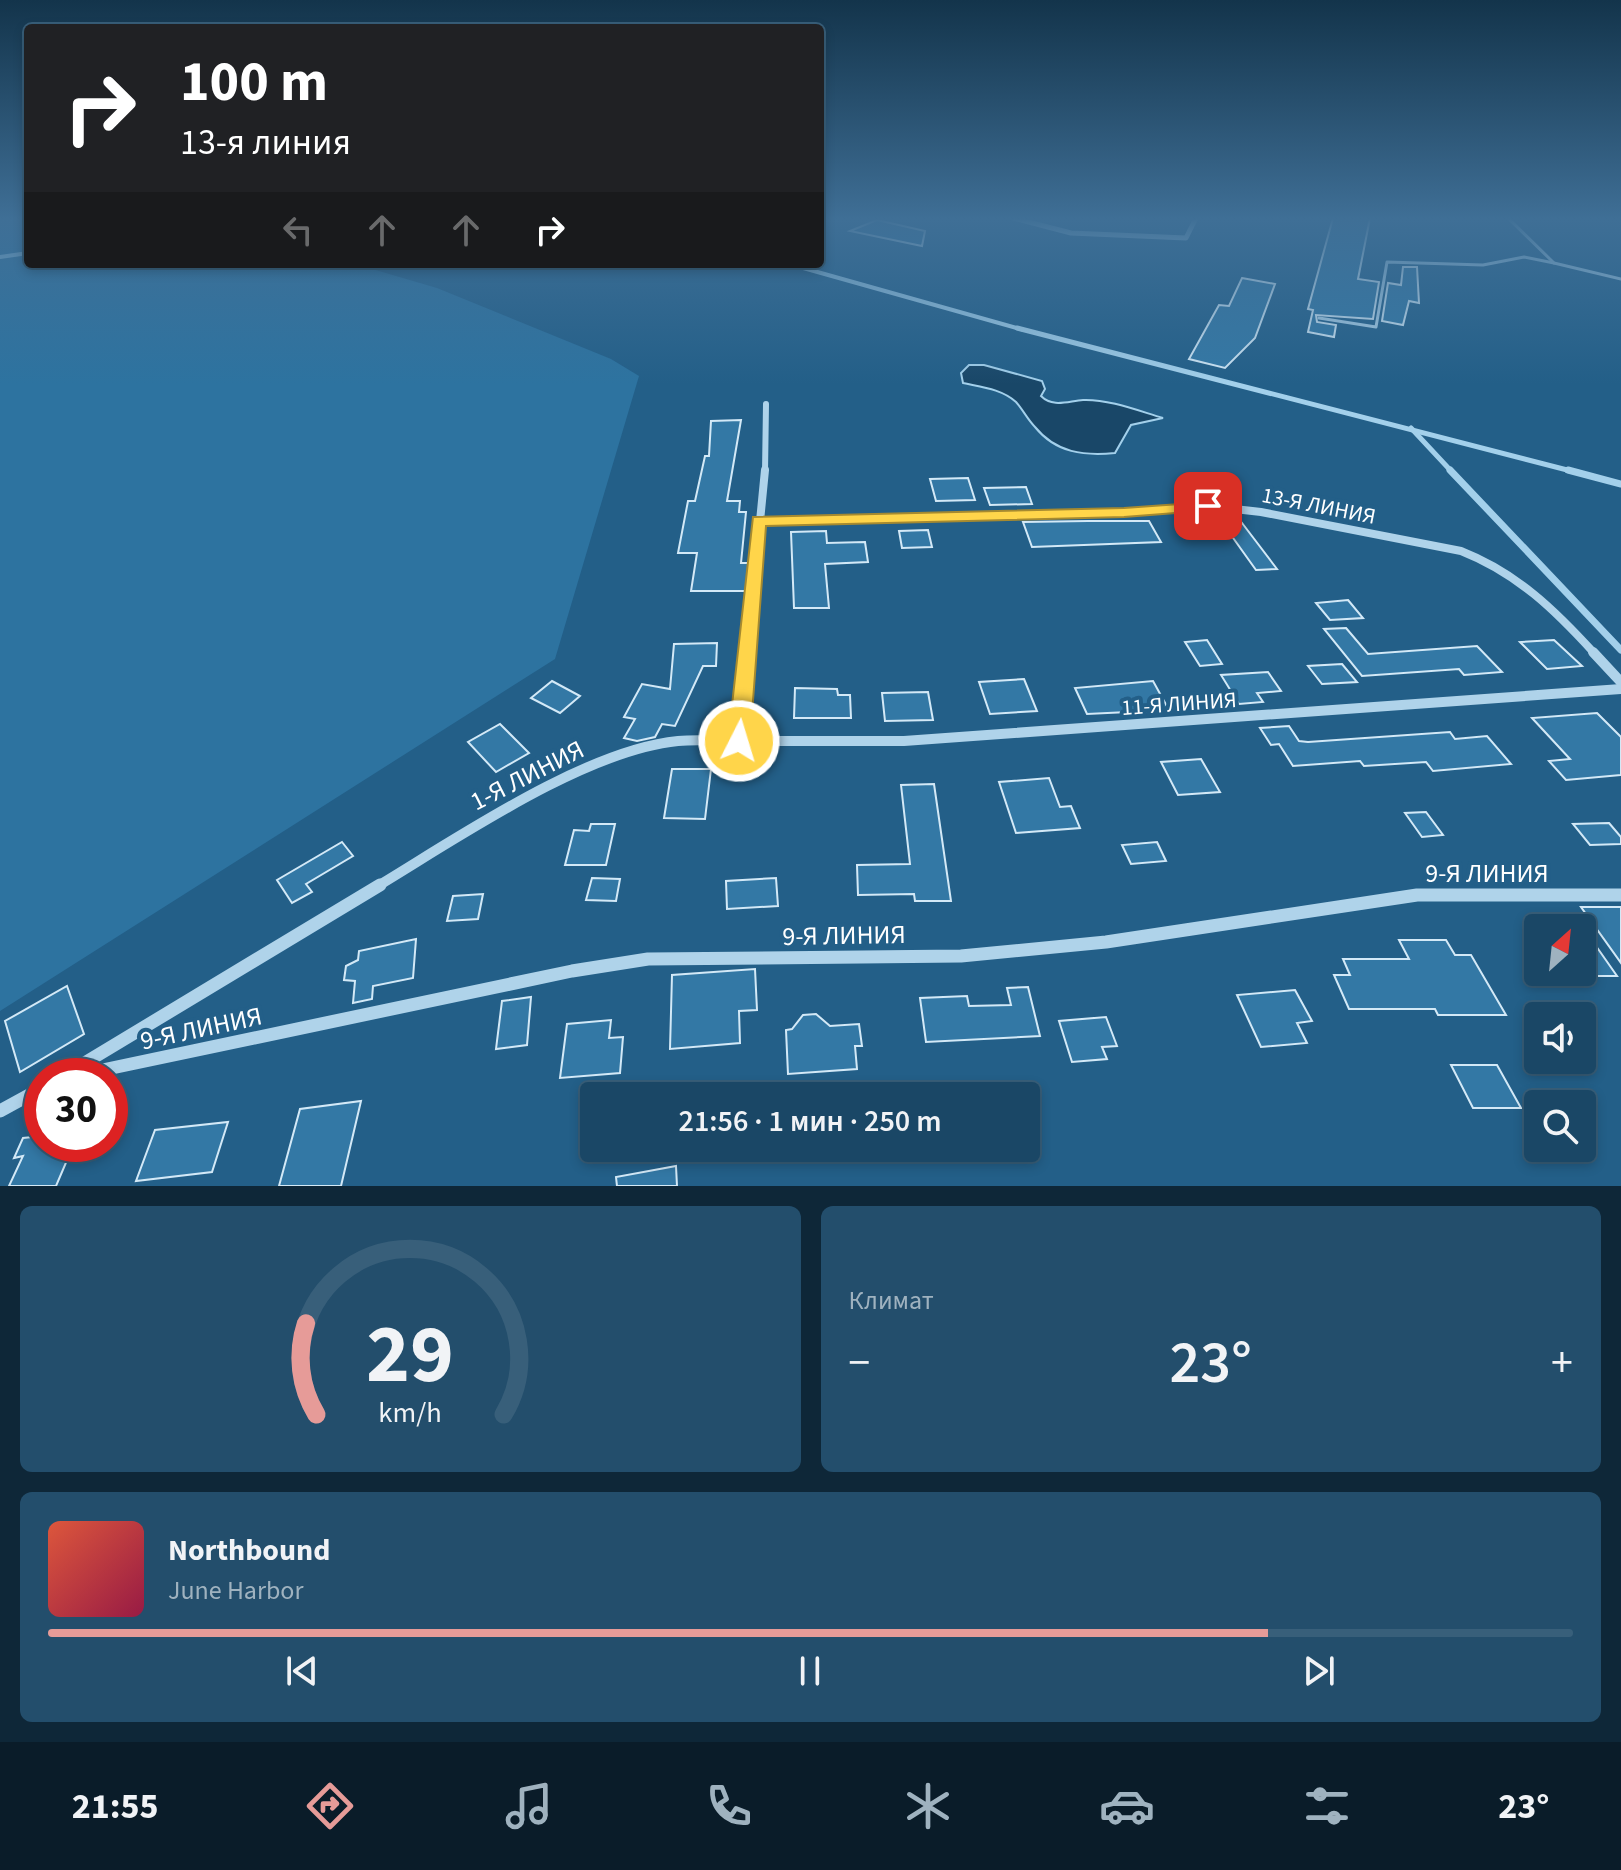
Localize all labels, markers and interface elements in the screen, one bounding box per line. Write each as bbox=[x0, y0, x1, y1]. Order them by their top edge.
text: 100 m bbox=[180, 43, 328, 122]
icon: right bbox=[48, 56, 152, 160]
text: 13-я линия bbox=[180, 117, 351, 168]
icon: left bbox=[276, 208, 320, 252]
icon: ahead bbox=[360, 208, 404, 252]
icon: ahead bbox=[444, 208, 488, 252]
icon: right bbox=[528, 208, 572, 252]
pin bbox=[1174, 472, 1242, 540]
street label: 13-Я ЛИНИЯ bbox=[1259, 479, 1378, 533]
icon: arrive bbox=[1186, 484, 1230, 528]
street label: 11-Я ЛИНИЯ bbox=[1120, 684, 1238, 724]
position arrow bbox=[697, 699, 781, 783]
street label: 1-Я ЛИНИЯ bbox=[464, 731, 591, 820]
street label: 9-Я ЛИНИЯ bbox=[1425, 855, 1549, 892]
north arrow bbox=[1524, 914, 1596, 986]
map controls bbox=[1524, 914, 1596, 1162]
street label: 9-Я ЛИНИЯ bbox=[782, 916, 906, 955]
street label: 9-Я ЛИНИЯ bbox=[137, 998, 265, 1059]
button: sound bbox=[1524, 1002, 1596, 1074]
speed limit sign: 30 bbox=[24, 1058, 128, 1162]
button: search bbox=[1524, 1090, 1596, 1162]
text: 21:56 · 1 мин · 250 m bbox=[679, 1100, 941, 1143]
text: Климат bbox=[849, 1282, 934, 1319]
text: 29 bbox=[366, 1296, 454, 1414]
text: 23° bbox=[1170, 1321, 1252, 1406]
text: − bbox=[849, 1332, 870, 1395]
text: + bbox=[1551, 1332, 1573, 1395]
text: km/h bbox=[379, 1393, 442, 1433]
text: Northbound bbox=[168, 1529, 330, 1572]
text: June Harbor bbox=[168, 1572, 304, 1609]
icon: previous bbox=[280, 1649, 324, 1693]
icon: pause bbox=[788, 1649, 832, 1693]
icon: next bbox=[1297, 1649, 1341, 1693]
icon: directions bbox=[302, 1778, 358, 1834]
icon: music bbox=[501, 1778, 557, 1834]
icon: phone bbox=[701, 1778, 757, 1834]
icon: climate bbox=[900, 1778, 956, 1834]
icon: car bbox=[1099, 1778, 1155, 1834]
icon: filters bbox=[1299, 1778, 1355, 1834]
text: 21:55 bbox=[72, 1781, 159, 1832]
text: 23° bbox=[1498, 1781, 1549, 1832]

